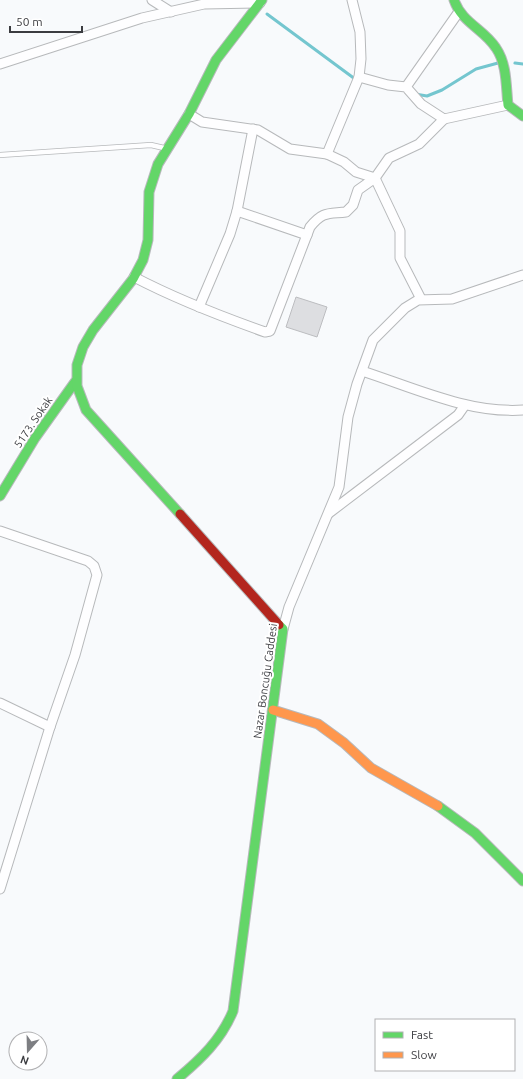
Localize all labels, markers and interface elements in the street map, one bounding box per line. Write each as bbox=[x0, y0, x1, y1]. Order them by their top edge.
scale bar bbox=[10, 8, 82, 34]
text: 50 m bbox=[16, 15, 43, 28]
street label: 5173. Sokak bbox=[12, 394, 55, 450]
street label: Nazar Boncuğu Caddesi bbox=[251, 623, 279, 739]
legend bbox=[375, 1019, 515, 1071]
text: Fast bbox=[411, 1028, 433, 1041]
north arrow bbox=[8, 1031, 48, 1071]
text: Slow bbox=[411, 1048, 437, 1061]
text: N bbox=[19, 1053, 30, 1067]

